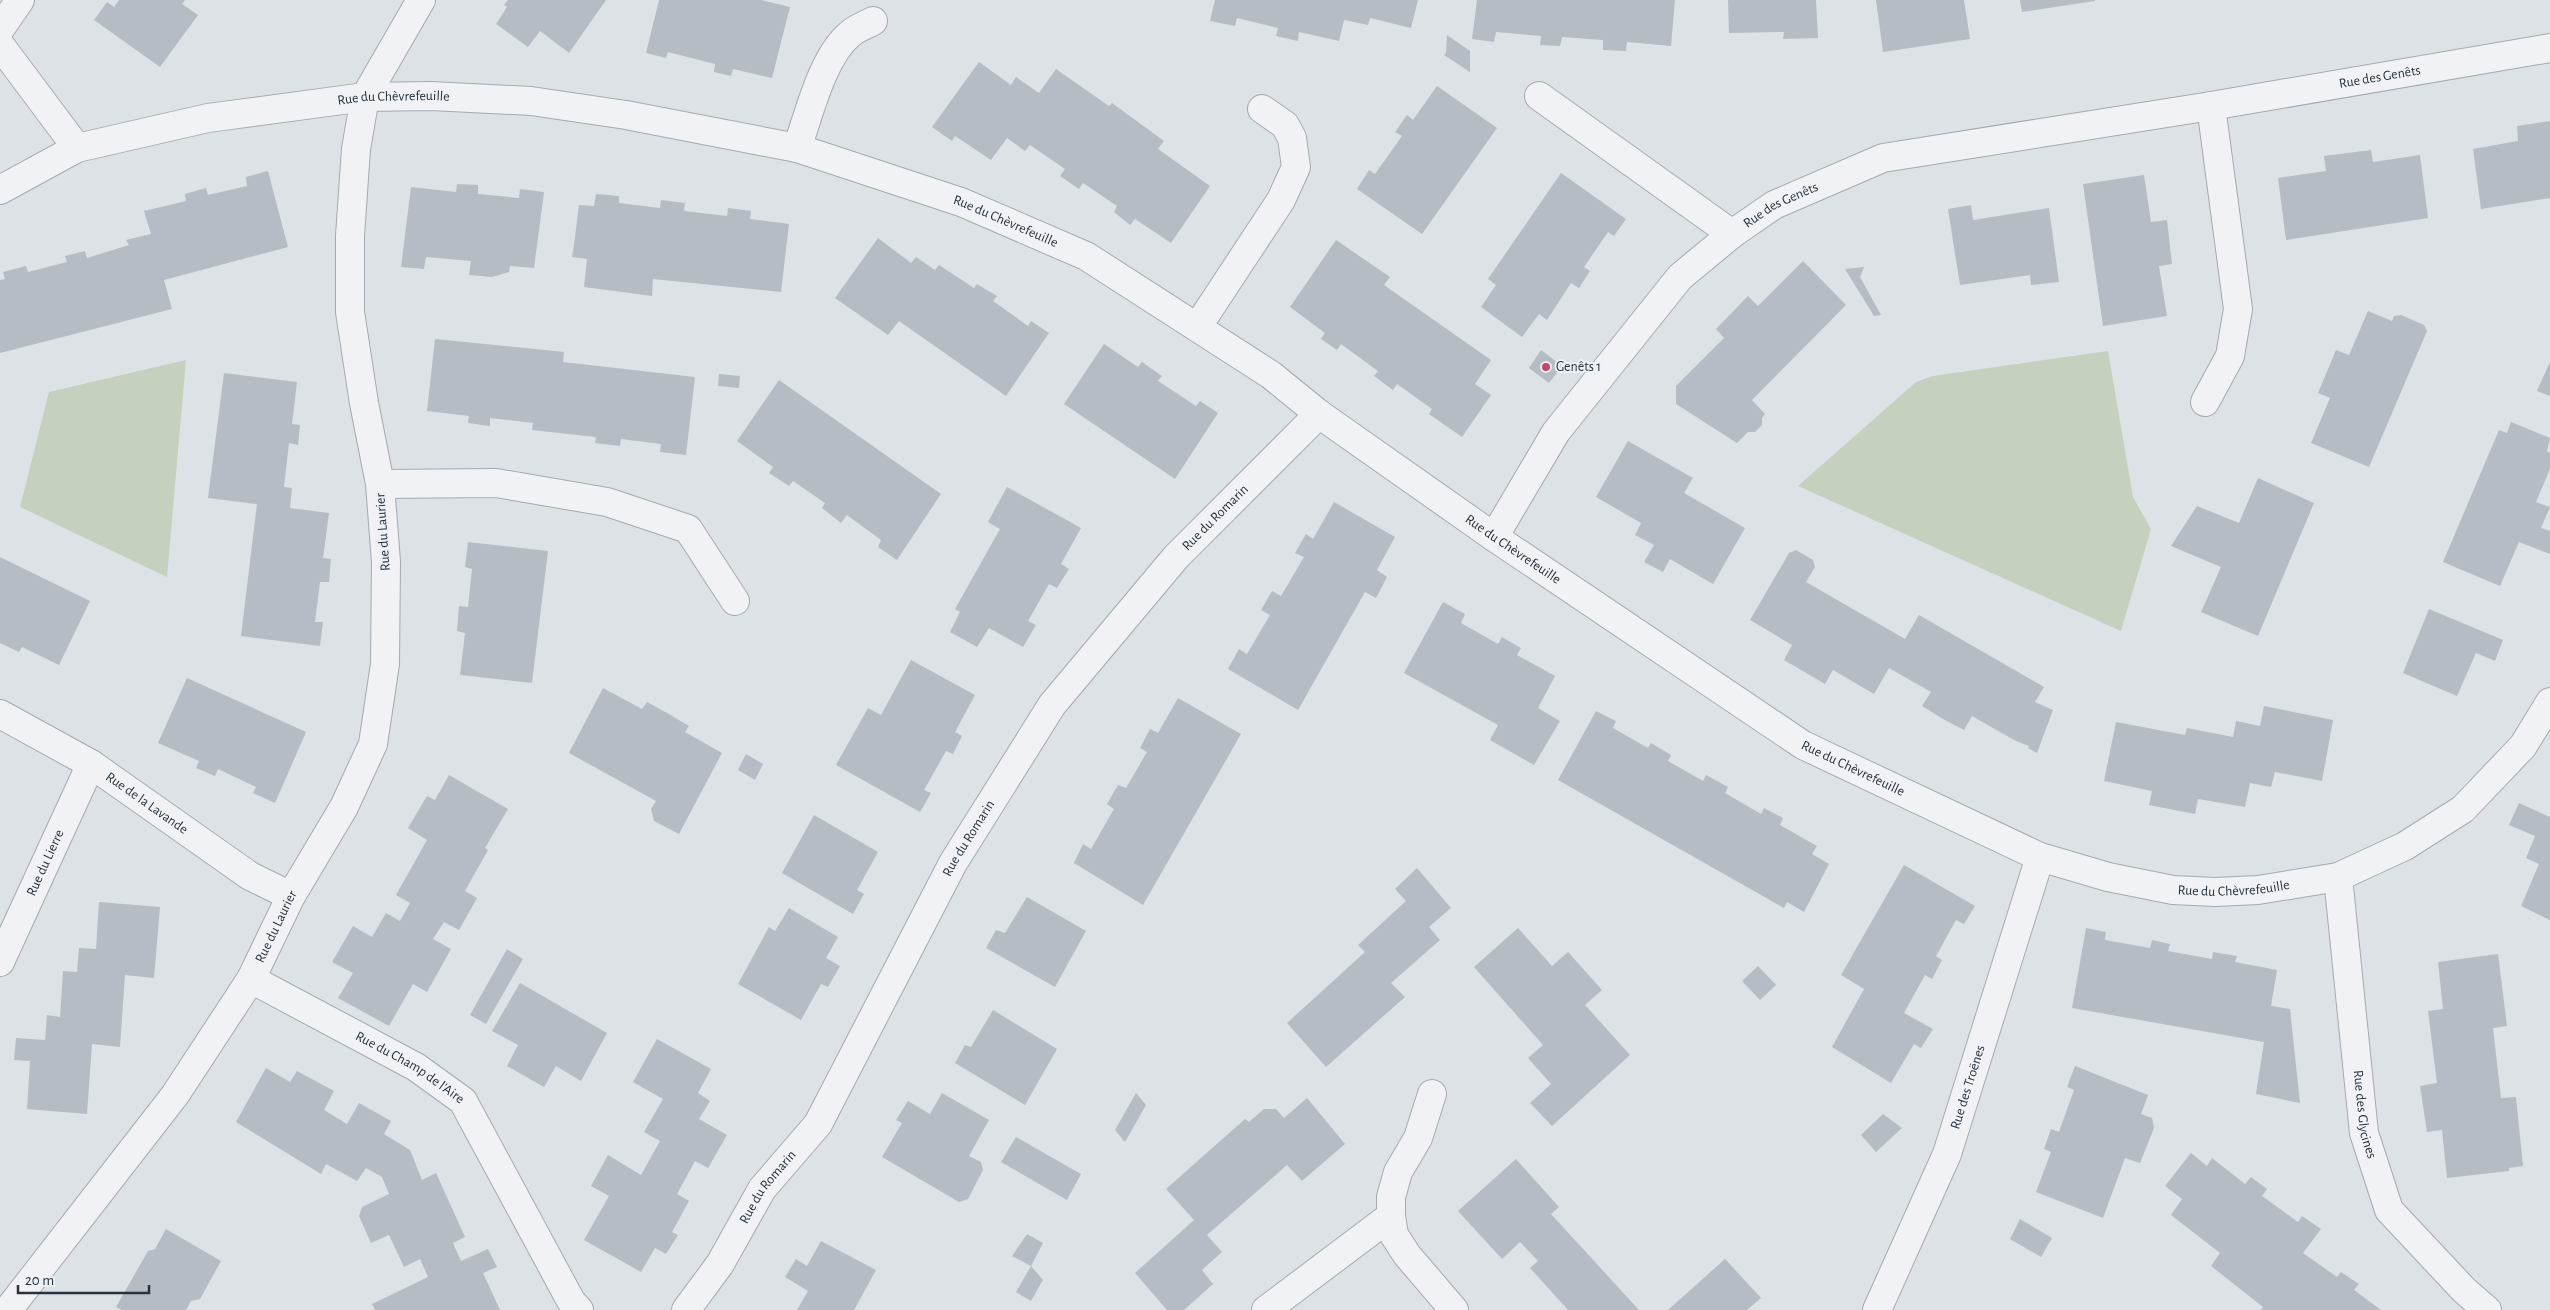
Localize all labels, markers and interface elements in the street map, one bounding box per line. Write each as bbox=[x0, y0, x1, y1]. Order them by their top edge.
street label: Rue des Genêts bbox=[2338, 63, 2422, 91]
street label: Rue du Chèvrefeuille bbox=[337, 89, 450, 108]
street label: Rue des Genêts bbox=[1741, 180, 1820, 231]
street label: Rue du Chèvrefeuille bbox=[951, 193, 1060, 250]
place label: Genêts 1 bbox=[1556, 360, 1601, 374]
marker: Genêts 1 bbox=[1540, 361, 1552, 373]
street label: Rue du Romarin bbox=[1180, 482, 1251, 553]
street label: Rue du Laurier bbox=[373, 492, 393, 572]
street label: Rue du Chèvrefeuille bbox=[1462, 512, 1563, 587]
street label: Rue du Chèvrefeuille bbox=[1799, 738, 1907, 799]
street label: Rue de la Lavande bbox=[103, 770, 190, 837]
street label: Rue du Romarin bbox=[940, 798, 997, 879]
street label: Rue du Lierre bbox=[24, 828, 67, 898]
street label: Rue du Chèvrefeuille bbox=[2177, 878, 2291, 899]
street label: Rue du Laurier bbox=[253, 888, 300, 965]
street label: Rue du Champ de l'Aire bbox=[353, 1029, 467, 1106]
street label: Rue des Troënes bbox=[1948, 1043, 1988, 1131]
street label: Rue des Glycines bbox=[2351, 1069, 2379, 1160]
street label: Rue du Romarin bbox=[737, 1148, 799, 1226]
scale bar bbox=[18, 1262, 149, 1294]
text: 20 m bbox=[25, 1273, 54, 1288]

